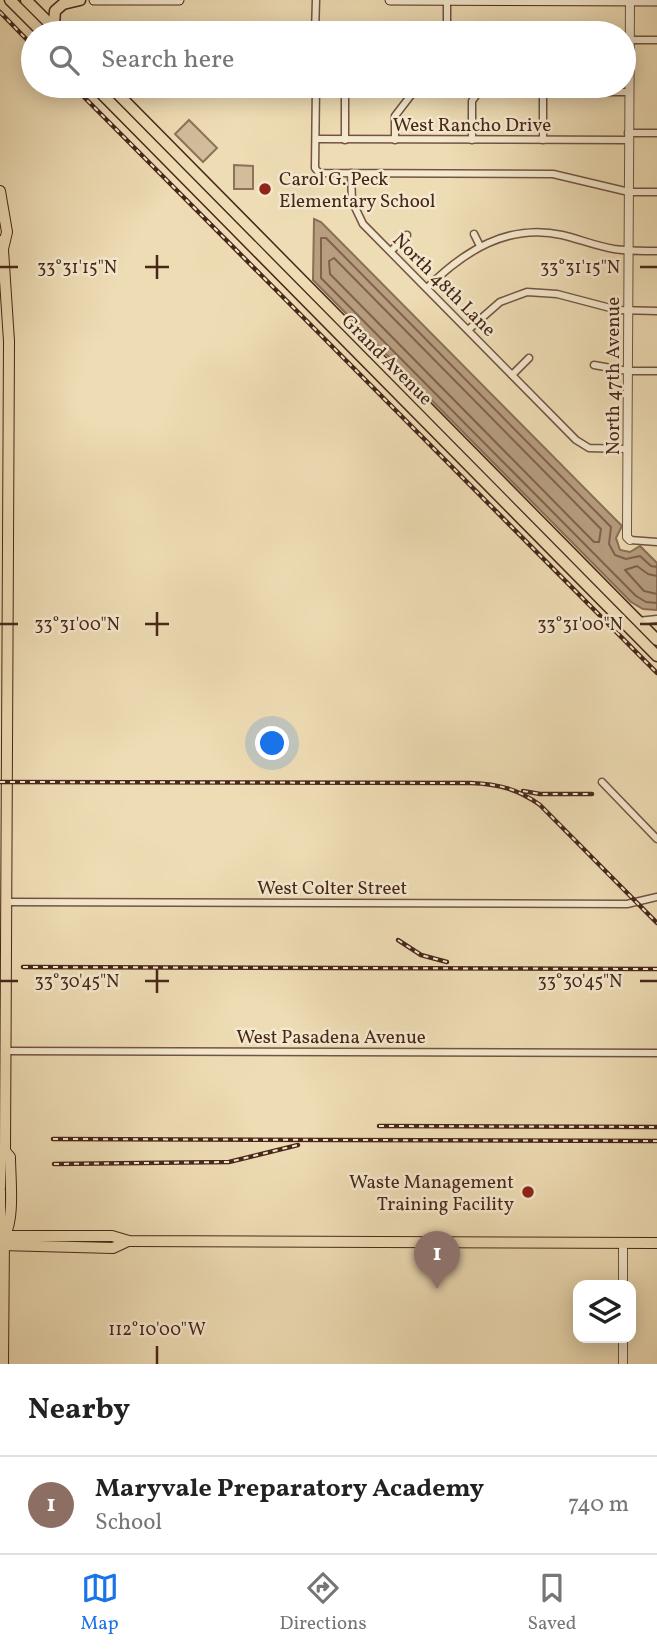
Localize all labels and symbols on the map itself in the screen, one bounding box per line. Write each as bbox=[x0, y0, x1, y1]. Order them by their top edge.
street label: West Rancho Drive bbox=[393, 113, 551, 139]
place label: Carol G. Peck Elementary School bbox=[279, 167, 436, 215]
marker: Carol G. Peck Elementary School bbox=[257, 181, 273, 197]
street label: North 48th Lane bbox=[386, 228, 501, 343]
text: 33°31'15"N bbox=[37, 256, 117, 281]
text: 33°31'15"N bbox=[540, 256, 620, 281]
street label: North 47th Avenue bbox=[601, 297, 627, 455]
street label: Grand Avenue bbox=[335, 309, 438, 412]
text: 33°31'00"N bbox=[34, 613, 120, 638]
text: 33°31'00"N bbox=[537, 613, 623, 638]
your location bbox=[255, 726, 289, 760]
street label: West Colter Street bbox=[257, 876, 407, 902]
text: 33°30'45"N bbox=[35, 970, 119, 995]
text: 33°30'45"N bbox=[538, 970, 622, 995]
street label: West Pasadena Avenue bbox=[236, 1025, 426, 1051]
place label: Waste Management Training Facility bbox=[349, 1170, 514, 1218]
marker: Waste Management Training Facility bbox=[520, 1184, 536, 1200]
pin: 1 bbox=[414, 1231, 460, 1289]
text: 112°10'00"W bbox=[108, 1318, 206, 1343]

